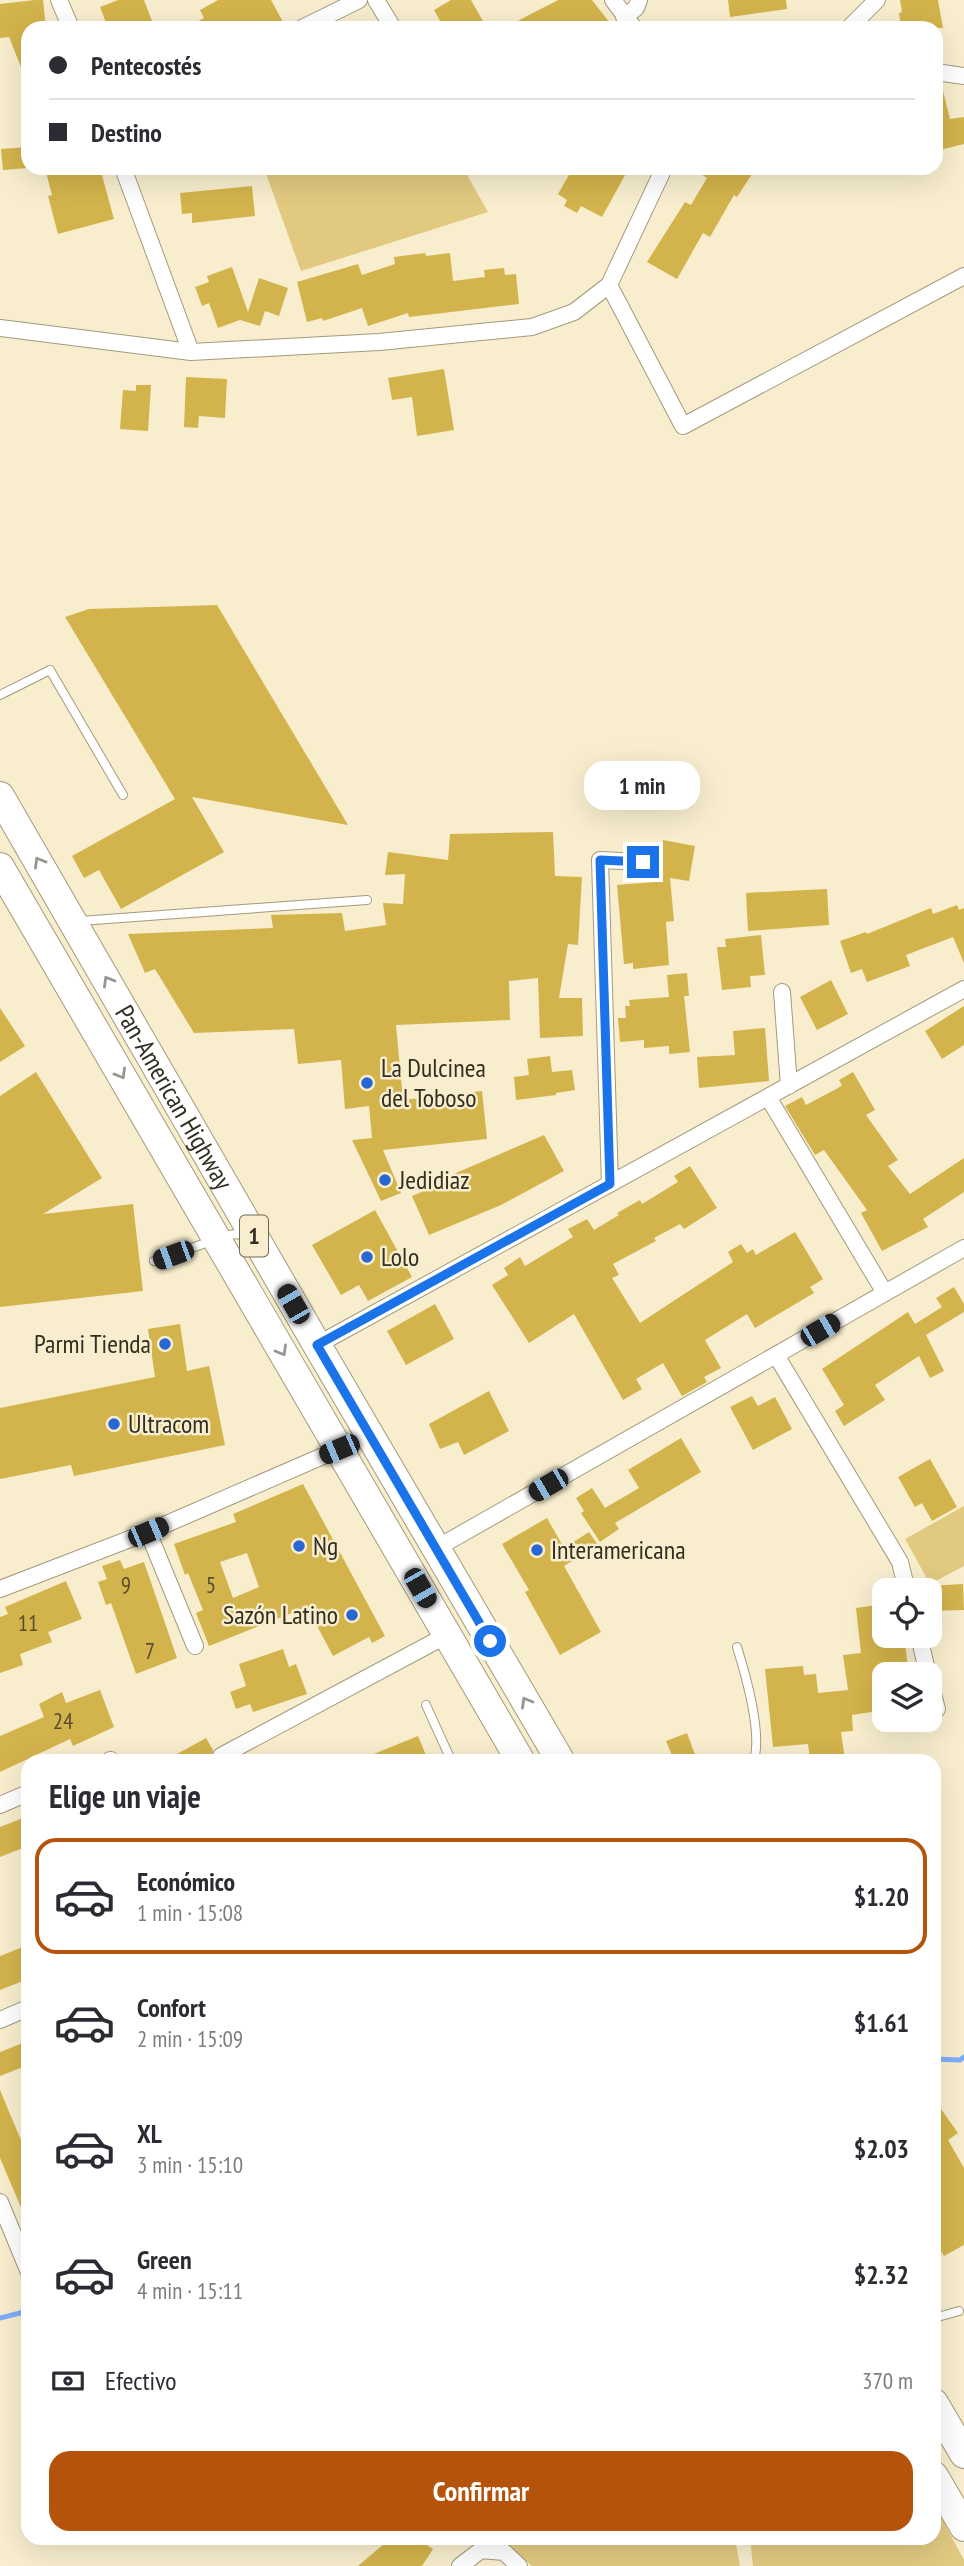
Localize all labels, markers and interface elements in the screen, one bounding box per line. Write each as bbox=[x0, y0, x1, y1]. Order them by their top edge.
text: Pentecostés bbox=[91, 49, 201, 82]
text: Destino bbox=[91, 116, 162, 149]
callout: 1 min bbox=[585, 760, 701, 810]
text: 1 min bbox=[619, 771, 665, 800]
route end bbox=[627, 846, 659, 878]
one-way arrow bbox=[34, 857, 47, 870]
one-way arrow bbox=[103, 975, 116, 988]
street label: Pan-American Highway bbox=[108, 999, 241, 1195]
place label: La Dulcinea del Toboso bbox=[381, 1051, 486, 1114]
one-way arrow bbox=[113, 1067, 126, 1080]
marker: La Dulcinea del Toboso bbox=[359, 1075, 375, 1091]
place label: Jedidiaz bbox=[398, 1163, 470, 1196]
marker: Jedidiaz bbox=[377, 1172, 393, 1188]
road number: 1 bbox=[240, 1216, 268, 1256]
car bbox=[150, 1238, 197, 1272]
place label: Lolo bbox=[381, 1240, 419, 1273]
marker: Lolo bbox=[359, 1249, 375, 1265]
car bbox=[274, 1281, 313, 1327]
car bbox=[797, 1310, 844, 1350]
place label: Parmi Tienda bbox=[34, 1327, 151, 1360]
marker: Parmi Tienda bbox=[157, 1336, 173, 1352]
one-way arrow bbox=[274, 1343, 287, 1356]
place label: Ultracom bbox=[128, 1407, 209, 1440]
marker: Ultracom bbox=[106, 1416, 122, 1432]
car bbox=[316, 1431, 363, 1467]
car bbox=[525, 1465, 572, 1505]
car bbox=[125, 1514, 172, 1550]
place label: Ng bbox=[313, 1529, 338, 1562]
place label: Interamericana bbox=[551, 1533, 686, 1566]
marker: Ng bbox=[291, 1538, 307, 1554]
marker: Interamericana bbox=[529, 1542, 545, 1558]
car bbox=[401, 1565, 440, 1611]
house number: 9 bbox=[121, 1570, 131, 1599]
house number: 5 bbox=[206, 1570, 216, 1599]
map controls bbox=[872, 1578, 942, 1732]
button: locate bbox=[872, 1578, 942, 1648]
place label: Sazón Latino bbox=[223, 1598, 338, 1631]
marker: Sazón Latino bbox=[344, 1607, 360, 1623]
house number: 11 bbox=[18, 1608, 38, 1637]
route start bbox=[474, 1625, 506, 1657]
house number: 7 bbox=[145, 1636, 155, 1665]
button: layers bbox=[872, 1662, 942, 1732]
one-way arrow bbox=[521, 1696, 534, 1709]
house number: 24 bbox=[53, 1706, 73, 1735]
text: Elige un viaje bbox=[49, 1775, 201, 1817]
icon: car bbox=[53, 1865, 116, 1928]
text: Económico bbox=[137, 1865, 235, 1898]
text: $1.20 bbox=[854, 1880, 909, 1913]
text: 1 min · 15:08 bbox=[137, 1898, 243, 1927]
icon: car bbox=[53, 1991, 116, 2054]
text: Confort bbox=[137, 1991, 206, 2024]
text: $1.61 bbox=[854, 2006, 909, 2039]
text: 2 min · 15:09 bbox=[137, 2024, 243, 2053]
icon: car bbox=[53, 2117, 116, 2180]
text: XL bbox=[137, 2117, 162, 2150]
text: $2.03 bbox=[854, 2132, 909, 2165]
text: 3 min · 15:10 bbox=[137, 2150, 243, 2179]
icon: car bbox=[53, 2243, 116, 2306]
text: Green bbox=[137, 2243, 192, 2276]
text: $2.32 bbox=[854, 2258, 909, 2291]
text: 4 min · 15:11 bbox=[137, 2276, 243, 2305]
icon: cash bbox=[49, 2362, 87, 2400]
text: Efectivo bbox=[105, 2364, 177, 2397]
text: 370 m bbox=[862, 2366, 913, 2395]
button: Confirmar bbox=[49, 2451, 913, 2531]

